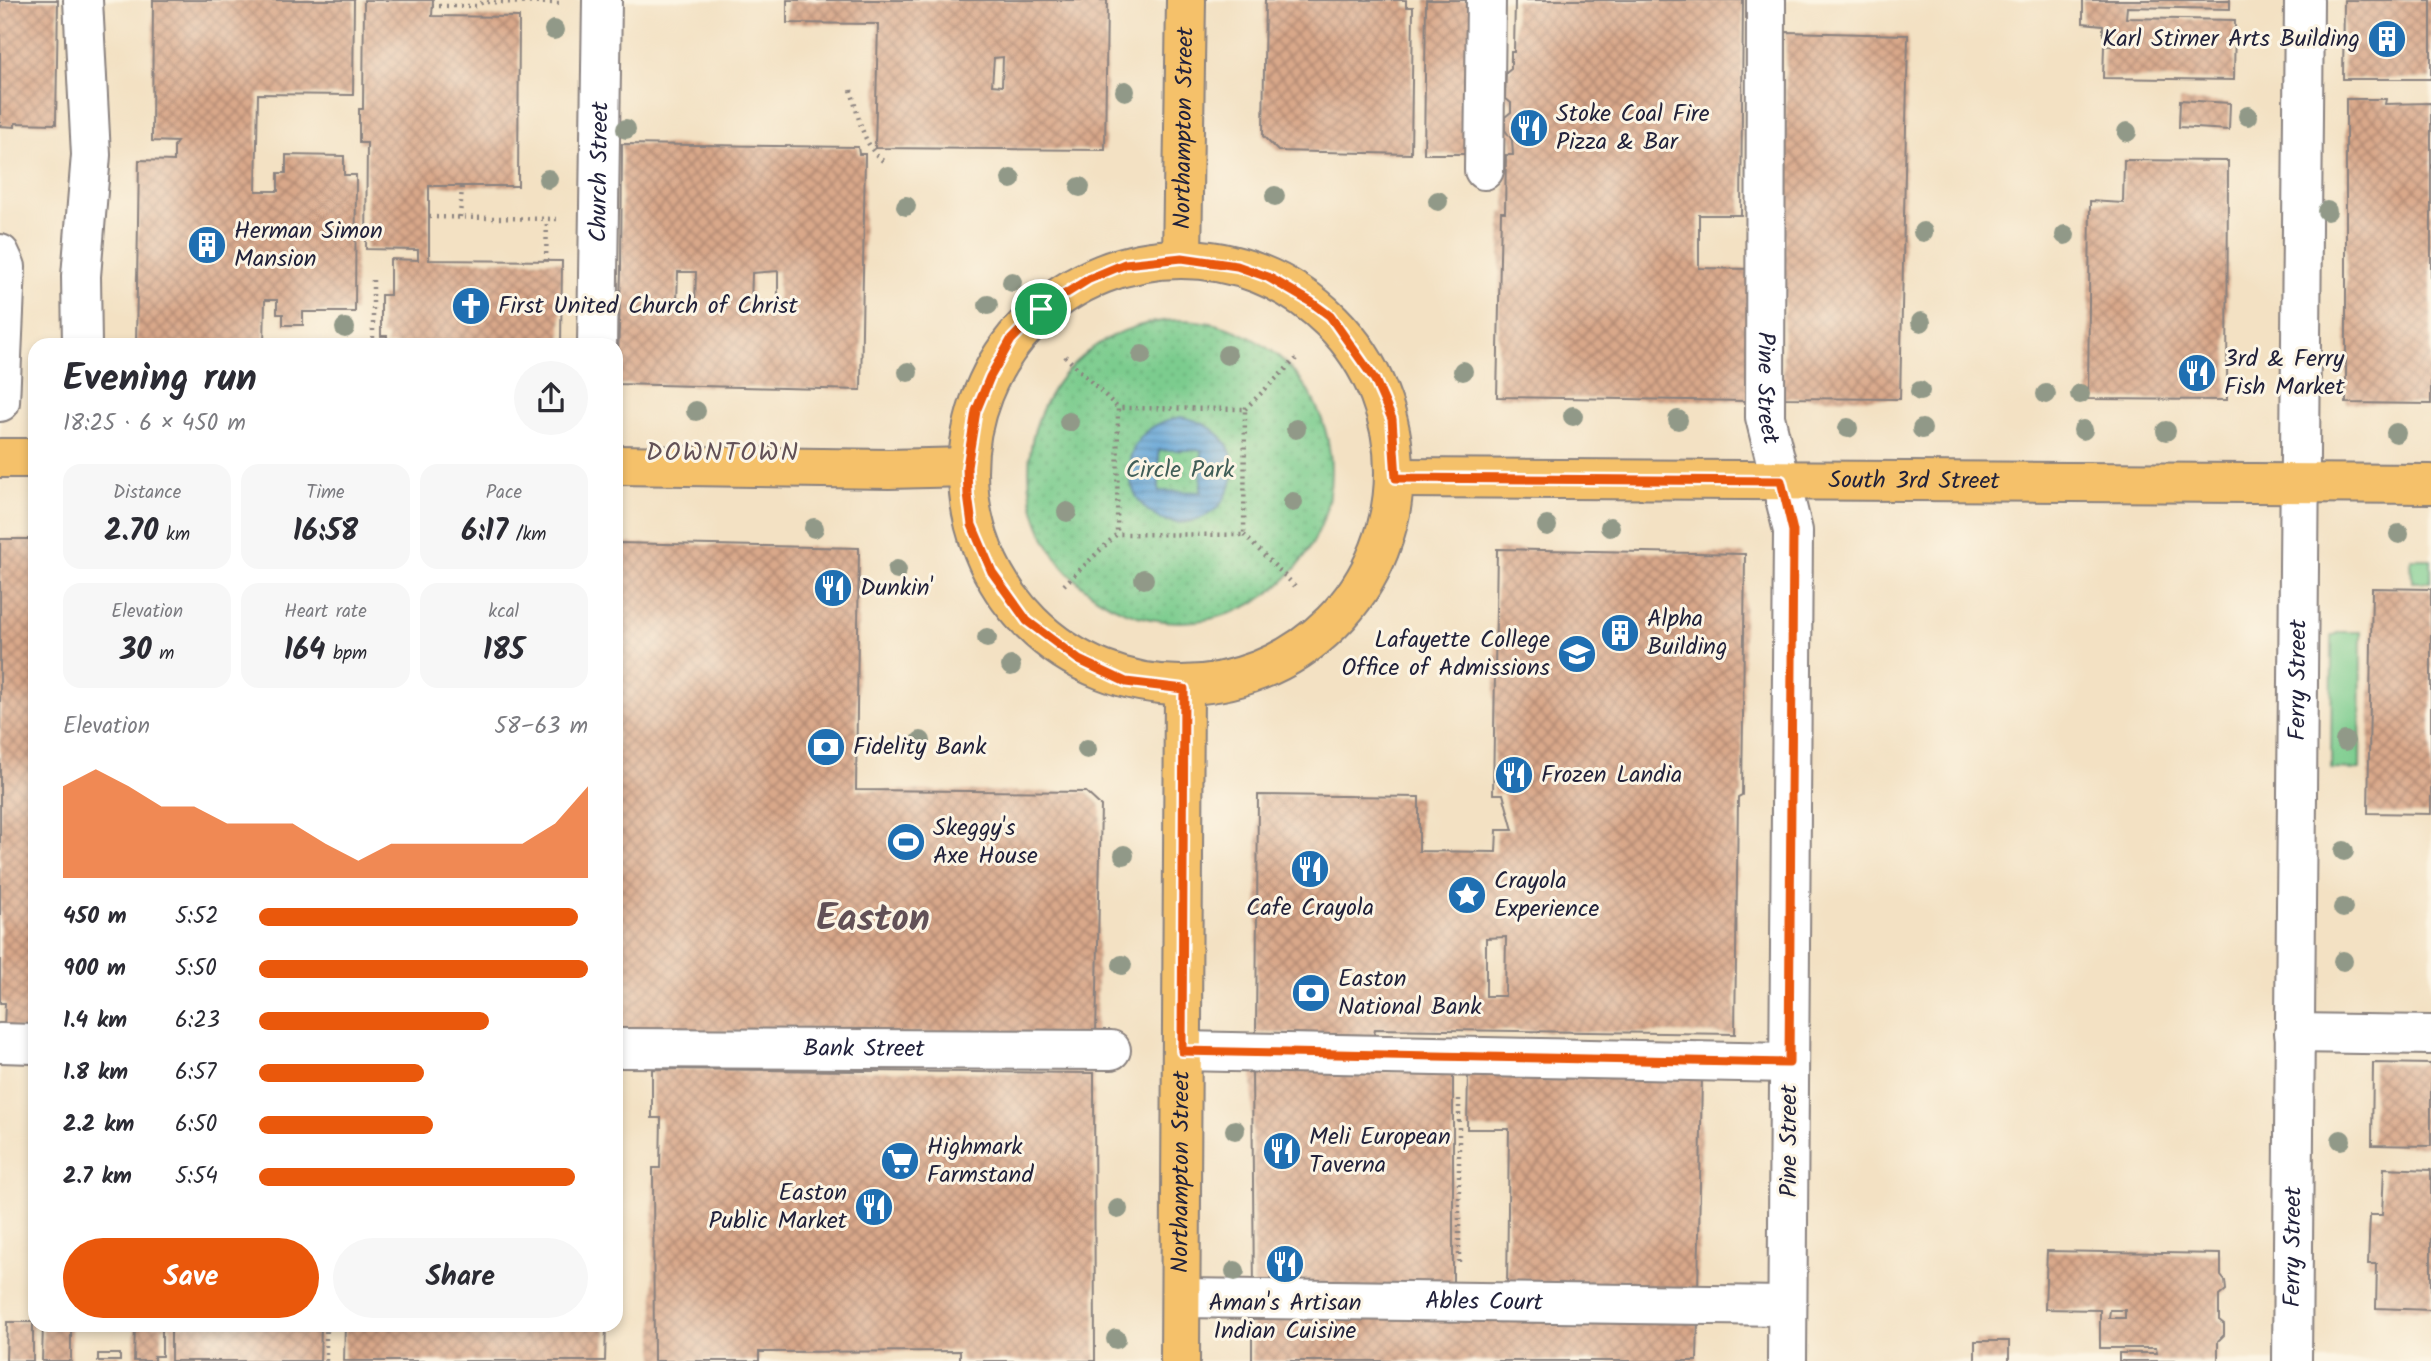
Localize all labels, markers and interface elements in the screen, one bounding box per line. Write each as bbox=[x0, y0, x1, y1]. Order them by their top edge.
building icon: Karl Stirner Arts Building bbox=[2366, 18, 2408, 60]
place label: Karl Stirner Arts Building bbox=[2102, 20, 2360, 59]
street label: Northampton Street bbox=[1163, 26, 1205, 230]
place label: Stoke Coal Fire Pizza & Bar bbox=[1556, 95, 1710, 162]
street label: Church Street bbox=[579, 101, 620, 243]
restaurant icon: Stoke Coal Fire Pizza & Bar bbox=[1508, 107, 1550, 149]
place label: Herman Simon Mansion bbox=[234, 212, 383, 279]
building icon: Herman Simon Mansion bbox=[186, 224, 228, 266]
pin bbox=[1011, 279, 1071, 339]
church icon: First United Church of Christ bbox=[450, 285, 492, 327]
place label: First United Church of Christ bbox=[498, 287, 798, 326]
icon: arrive bbox=[1022, 290, 1060, 328]
street label: Pine Street bbox=[1745, 331, 1791, 449]
place label: 3rd & Ferry Fish Market bbox=[2224, 340, 2345, 407]
text: Evening run bbox=[63, 350, 257, 410]
restaurant icon: 3rd & Ferry Fish Market bbox=[2176, 352, 2218, 394]
button: share bbox=[514, 361, 588, 435]
text: 18:25 · 6 × 450 m bbox=[63, 406, 246, 442]
district label: DOWNTOWN bbox=[646, 432, 800, 474]
park label: Circle Park bbox=[1126, 451, 1235, 490]
street label: South 3rd Street bbox=[1828, 461, 2000, 501]
text: Distance bbox=[113, 478, 181, 508]
text: Time bbox=[306, 478, 345, 508]
text: Pace bbox=[486, 478, 522, 508]
text: 2.70 bbox=[104, 508, 158, 556]
text: 16:58 bbox=[293, 508, 358, 556]
text: 6:17 bbox=[461, 508, 508, 556]
text: km bbox=[158, 520, 190, 550]
text: /km bbox=[508, 520, 546, 550]
restaurant icon: Dunkin' bbox=[812, 567, 854, 609]
place label: Dunkin' bbox=[860, 569, 934, 608]
text: Elevation bbox=[111, 597, 183, 627]
text: Heart rate bbox=[284, 597, 367, 627]
text: kcal bbox=[488, 597, 519, 627]
place label: Alpha Building bbox=[1647, 600, 1727, 667]
building icon: Alpha Building bbox=[1599, 612, 1641, 654]
street label: Ferry Street bbox=[2278, 619, 2318, 741]
place label: Lafayette College Office of Admissions bbox=[1342, 621, 1550, 688]
text: 30 bbox=[120, 627, 152, 675]
text: 164 bbox=[284, 627, 325, 675]
text: 185 bbox=[483, 627, 525, 675]
school or university icon: Lafayette College Office of Admissions bbox=[1556, 633, 1598, 675]
text: m bbox=[152, 639, 174, 669]
text: bpm bbox=[325, 639, 367, 669]
text: Elevation bbox=[63, 709, 150, 745]
text: 58–63 m bbox=[494, 709, 588, 745]
bank icon: Fidelity Bank bbox=[805, 726, 847, 768]
place label: Fidelity Bank bbox=[853, 728, 987, 767]
restaurant icon: Frozen Landia bbox=[1493, 754, 1535, 796]
place label: Frozen Landia bbox=[1541, 756, 1682, 795]
place label: Skeggy's Axe House bbox=[933, 809, 1038, 876]
sports icon: Skeggy's Axe House bbox=[885, 821, 927, 863]
restaurant icon: Cafe Crayola bbox=[1289, 848, 1331, 890]
place label: Crayola Experience bbox=[1494, 862, 1599, 929]
place icon: Crayola Experience bbox=[1446, 874, 1488, 916]
place label: Cafe Crayola bbox=[1246, 889, 1374, 928]
district label: Easton bbox=[816, 890, 930, 950]
text: 450 m bbox=[63, 899, 127, 935]
text: 5:52 bbox=[175, 899, 219, 935]
text: 900 m bbox=[63, 951, 126, 987]
text: 5:50 bbox=[175, 951, 217, 987]
place label: Easton National Bank bbox=[1338, 960, 1482, 1027]
bank icon: Easton National Bank bbox=[1290, 972, 1332, 1014]
text: 1.4 km bbox=[63, 1003, 127, 1039]
text: 6:23 bbox=[175, 1003, 220, 1039]
street label: Bank Street bbox=[803, 1029, 925, 1069]
text: 1.8 km bbox=[63, 1055, 128, 1091]
text: 6:57 bbox=[175, 1055, 216, 1091]
street label: Northampton Street bbox=[1161, 1070, 1201, 1273]
street label: Pine Street bbox=[1770, 1084, 1809, 1197]
text: 2.2 km bbox=[63, 1107, 134, 1143]
text: 6:50 bbox=[175, 1107, 217, 1143]
place label: Meli European Taverna bbox=[1309, 1118, 1451, 1185]
place label: Highmark Farmstand bbox=[927, 1128, 1034, 1195]
restaurant icon: Meli European Taverna bbox=[1261, 1130, 1303, 1172]
supermarket icon: Highmark Farmstand bbox=[879, 1140, 921, 1182]
text: 2.7 km bbox=[63, 1159, 132, 1195]
text: 5:54 bbox=[175, 1159, 218, 1195]
place label: Easton Public Market bbox=[708, 1174, 848, 1241]
restaurant icon: Easton Public Market bbox=[853, 1186, 895, 1228]
street label: Ferry Street bbox=[2273, 1186, 2313, 1308]
button: Save bbox=[63, 1238, 319, 1318]
button: Share bbox=[333, 1238, 588, 1318]
restaurant icon: Aman's Artisan Indian Cuisine bbox=[1264, 1243, 1306, 1285]
street label: Ables Court bbox=[1425, 1282, 1544, 1322]
place label: Aman's Artisan Indian Cuisine bbox=[1209, 1284, 1361, 1351]

